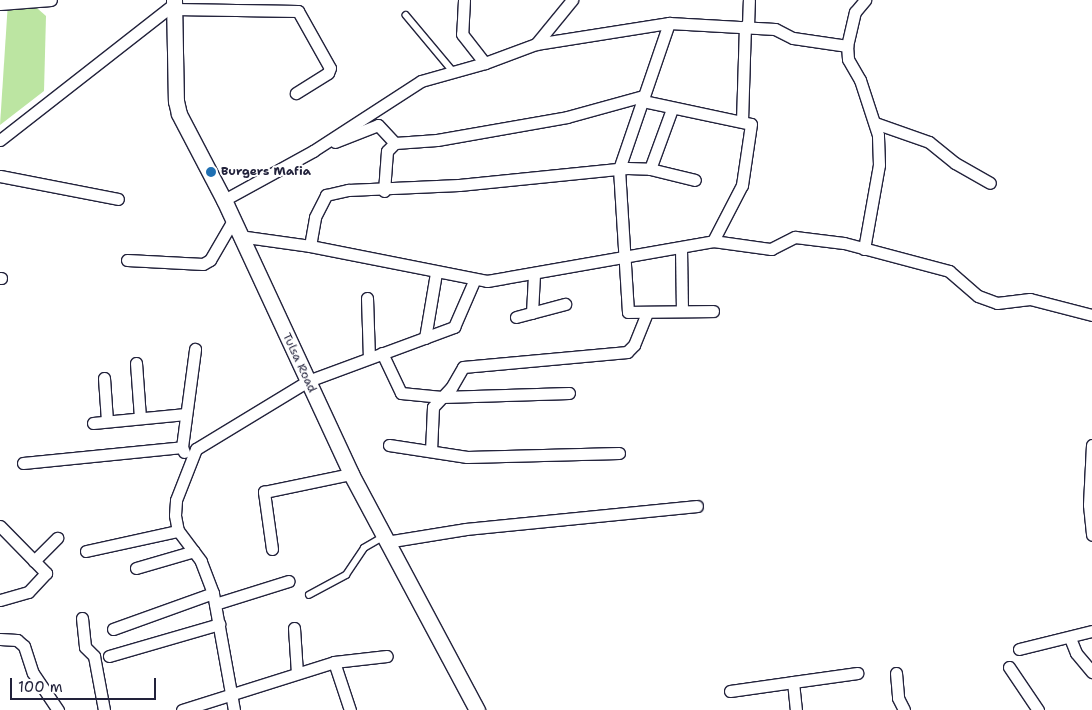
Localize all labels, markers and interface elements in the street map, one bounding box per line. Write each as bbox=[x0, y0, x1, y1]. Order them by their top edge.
place label: Burgers Mafia bbox=[221, 165, 311, 179]
marker: Burgers Mafia bbox=[205, 166, 217, 178]
street label: Tulsa Road bbox=[279, 331, 319, 395]
scale bar bbox=[12, 668, 159, 700]
text: 100 m bbox=[18, 677, 63, 697]

